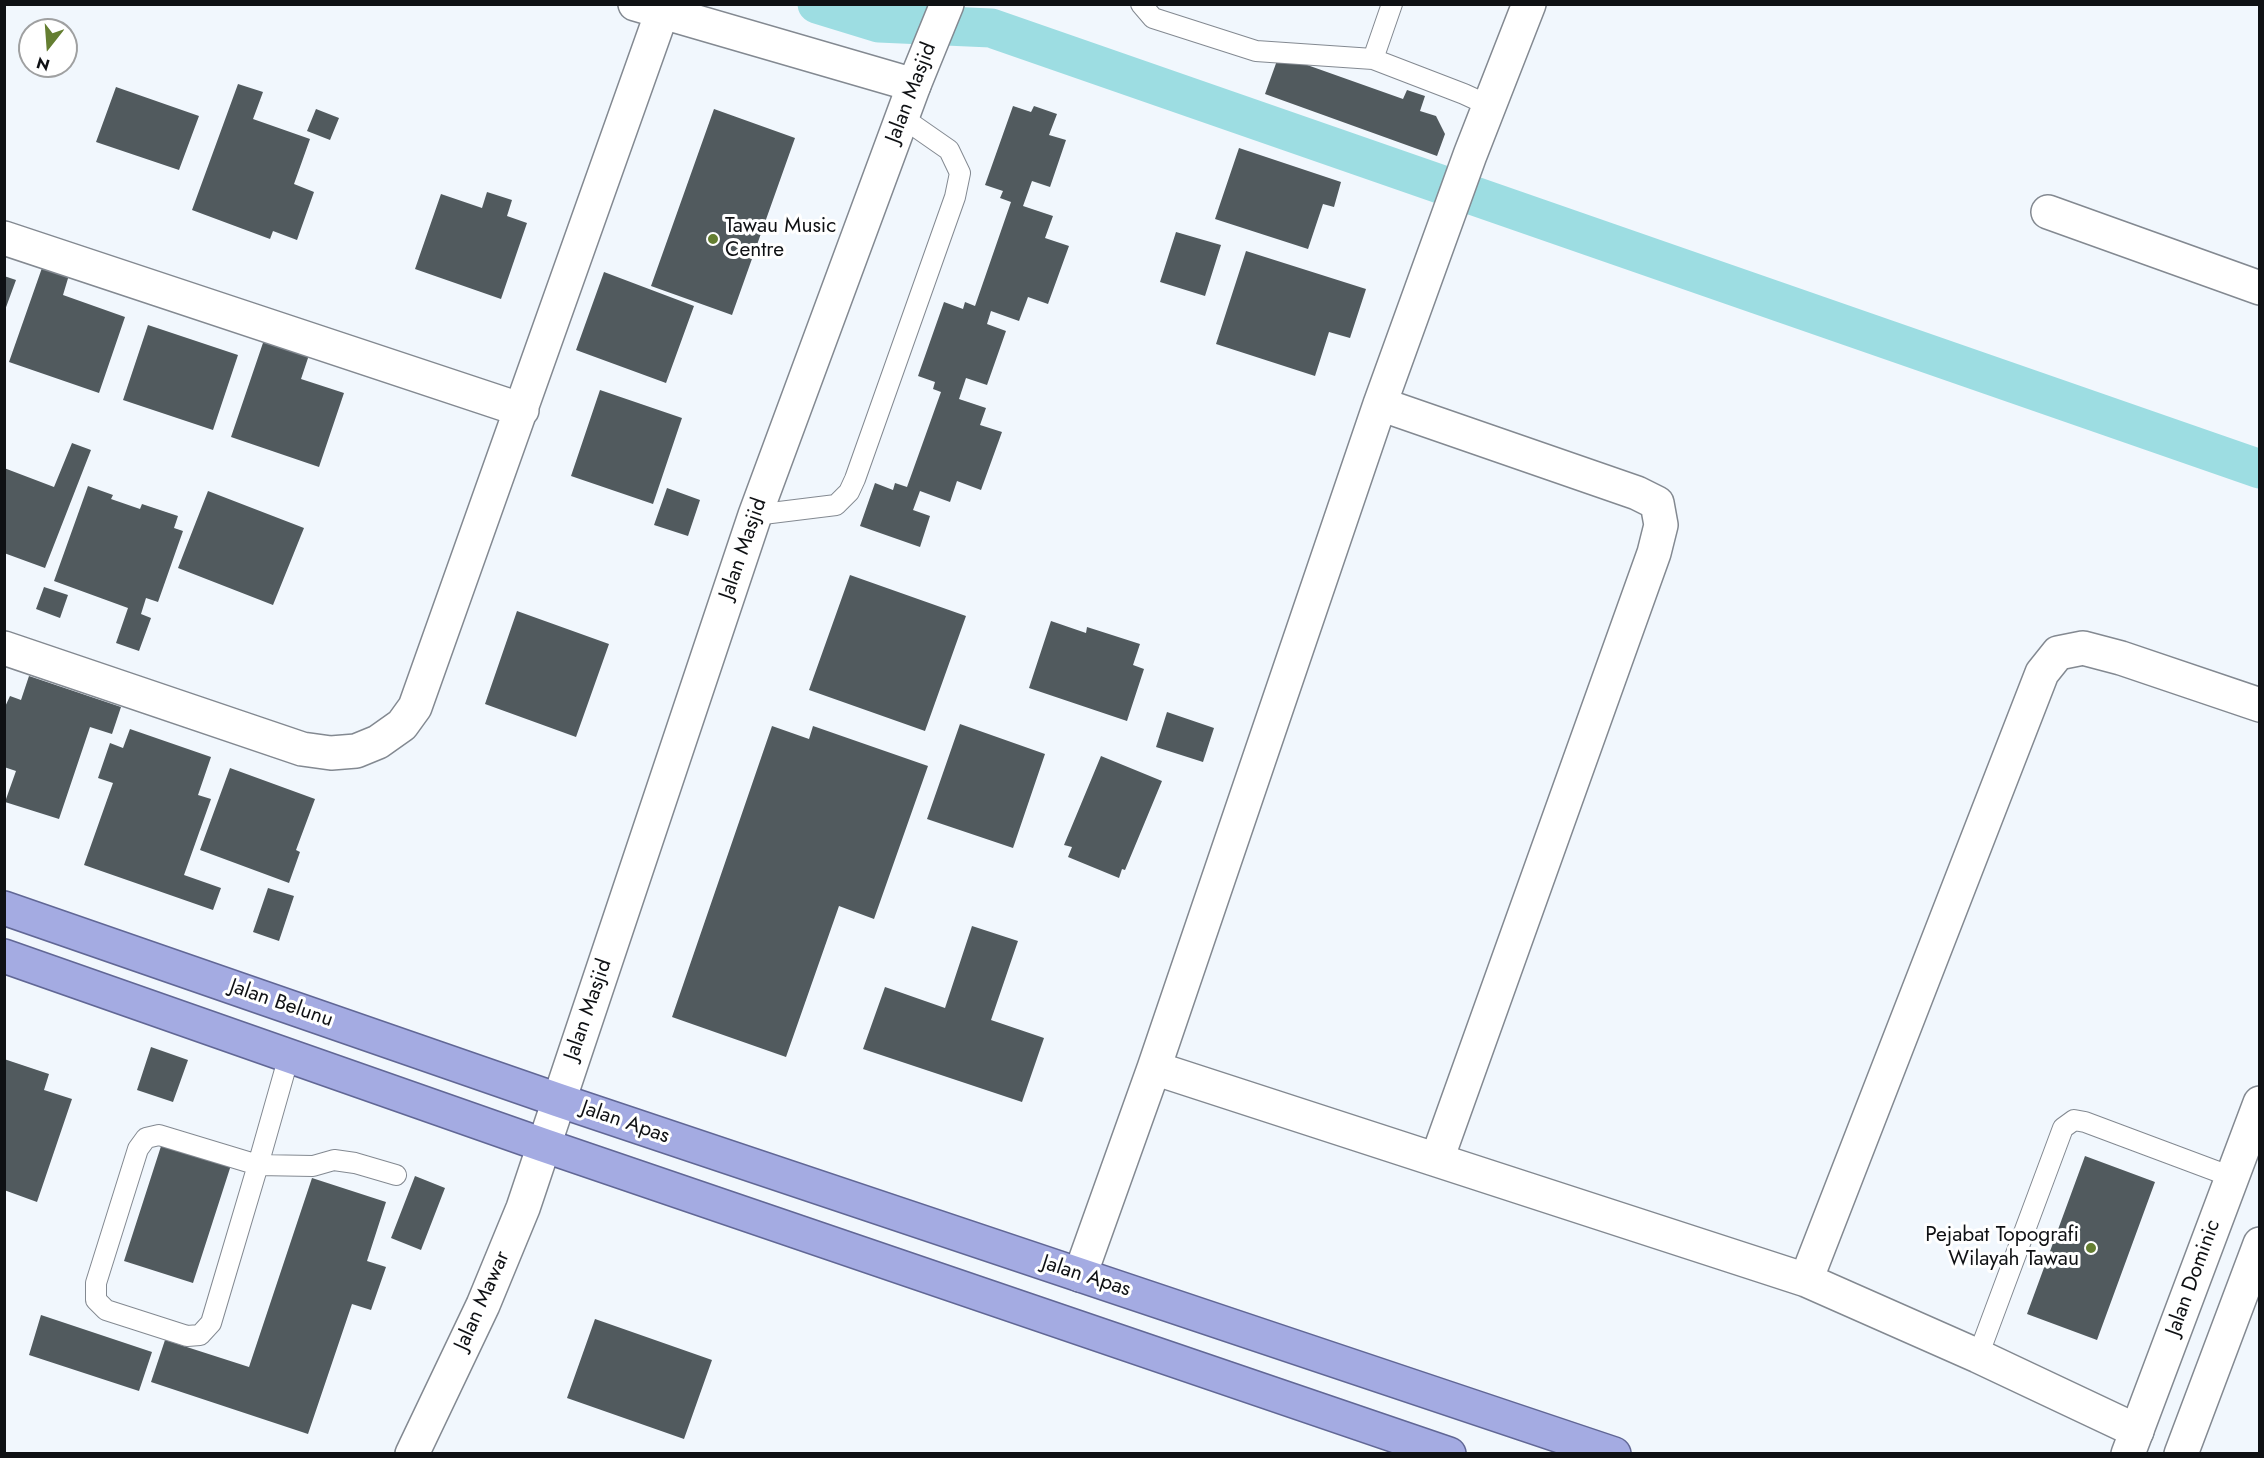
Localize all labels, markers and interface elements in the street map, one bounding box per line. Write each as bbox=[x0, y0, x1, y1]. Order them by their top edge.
north arrow bbox=[18, 18, 78, 78]
street label: Jalan Masjid bbox=[881, 39, 943, 147]
text: N bbox=[34, 51, 53, 77]
place label: Tawau Music Centre bbox=[725, 214, 836, 264]
marker: Tawau Music Centre bbox=[706, 232, 720, 246]
street label: Jalan Masjid bbox=[715, 495, 773, 603]
street label: Jalan Masjid bbox=[560, 956, 618, 1064]
street label: Jalan Belunu bbox=[226, 975, 336, 1033]
street label: Jalan Apas bbox=[578, 1096, 672, 1150]
street label: Jalan Dominic bbox=[2161, 1217, 2227, 1339]
place label: Pejabat Topografi Wilayah Tawau bbox=[1925, 1223, 2079, 1273]
marker: Pejabat Topografi Wilayah Tawau bbox=[2084, 1241, 2098, 1255]
street label: Jalan Mawar bbox=[450, 1247, 516, 1355]
street label: Jalan Apas bbox=[1038, 1251, 1134, 1303]

